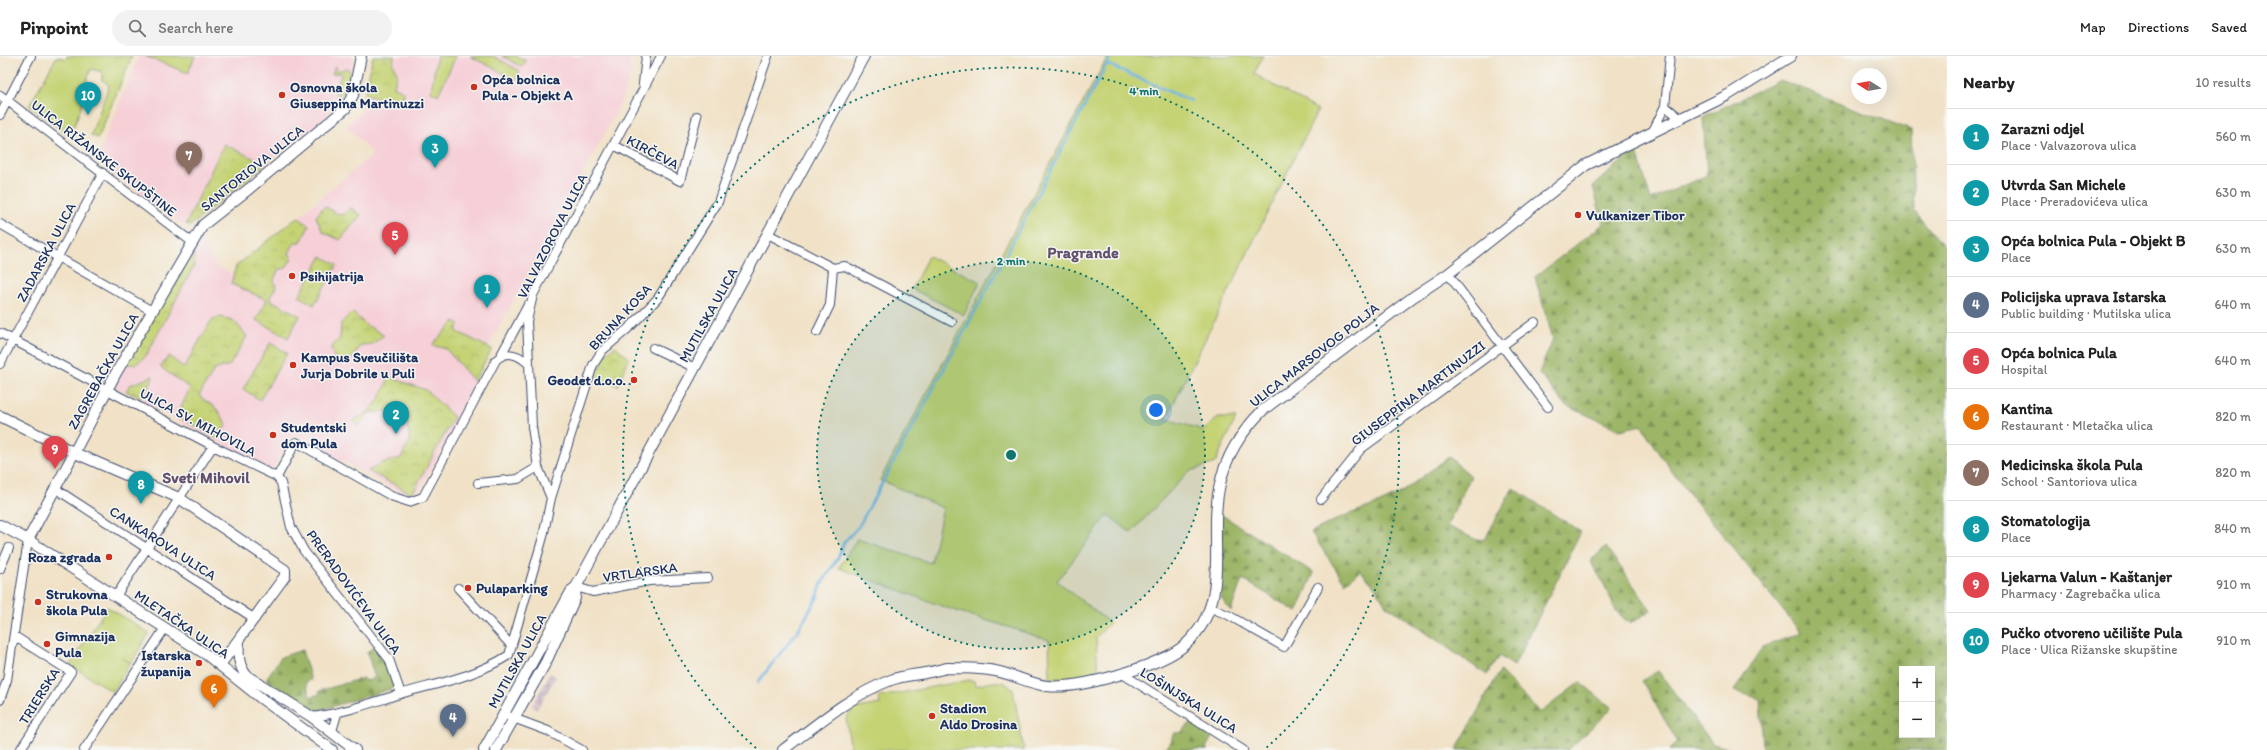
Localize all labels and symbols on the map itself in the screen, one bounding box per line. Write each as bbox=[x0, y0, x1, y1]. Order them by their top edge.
north arrow bbox=[1851, 68, 1887, 104]
place label: Opća bolnica Pula - Objekt A bbox=[482, 71, 574, 104]
place label: Osnovna škola Giuseppina Martinuzzi bbox=[290, 79, 424, 112]
pin: 10 bbox=[75, 82, 101, 115]
marker: Opća bolnica Pula - Objekt A bbox=[469, 82, 479, 92]
text: 4 min bbox=[1129, 84, 1159, 98]
marker: Osnovna škola Giuseppina Martinuzzi bbox=[277, 90, 287, 100]
street label: ULICA RIŽANSKE SKUPŠTINE bbox=[28, 96, 180, 221]
street label: SANTORIOVA ULICA bbox=[197, 121, 307, 215]
street label: KIRČEVA bbox=[624, 132, 682, 173]
pin: 3 bbox=[422, 135, 448, 168]
pin: 7 bbox=[176, 142, 202, 175]
street label: VALVAZOROVA ULICA bbox=[514, 171, 591, 302]
street label: ZADARSKA ULICA bbox=[13, 200, 80, 305]
place label: Vulkanizer Tibor bbox=[1586, 207, 1685, 224]
marker: Vulkanizer Tibor bbox=[1573, 210, 1583, 220]
pin: 5 bbox=[382, 222, 408, 255]
district label: Pragrande bbox=[1047, 243, 1119, 263]
text: 2 min bbox=[997, 254, 1026, 268]
street label: MUTILSKA ULICA bbox=[675, 265, 741, 366]
place label: Psihijatrija bbox=[300, 268, 364, 285]
marker: Psihijatrija bbox=[287, 271, 297, 281]
pin: 1 bbox=[474, 275, 500, 308]
street label: BRUNA KOSA bbox=[585, 281, 655, 354]
street label: ULICA MARSOVOG POLJA bbox=[1246, 300, 1382, 411]
street label: ZAGREBAČKA ULICA bbox=[64, 310, 143, 432]
street label: GIUSEPPINA MARTINUZZI bbox=[1348, 337, 1489, 450]
place label: Kampus Sveučilišta Jurja Dobrile u Puli bbox=[300, 349, 419, 382]
marker: Kampus Sveučilišta Jurja Dobrile u Puli bbox=[288, 360, 298, 370]
place label: Geodet d.o.o. bbox=[547, 372, 626, 389]
marker: Geodet d.o.o. bbox=[629, 375, 639, 385]
street label: ULICA SV. MIHOVILA bbox=[137, 385, 259, 460]
your location bbox=[1146, 400, 1166, 420]
pin: 2 bbox=[383, 401, 409, 434]
place label: Studentski dom Pula bbox=[281, 419, 346, 452]
marker: Studentski dom Pula bbox=[268, 430, 278, 440]
pin: 9 bbox=[42, 436, 68, 469]
centre of rings bbox=[1004, 448, 1018, 462]
district label: Sveti Mihovil bbox=[162, 468, 250, 487]
pin: 8 bbox=[128, 471, 154, 504]
street label: CANKAROVA ULICA bbox=[106, 503, 219, 584]
street label: PRERADOVIĆEVA ULICA bbox=[303, 527, 405, 658]
place label: Roza zgrada bbox=[28, 549, 102, 566]
marker: Roza zgrada bbox=[104, 552, 114, 562]
street label: VRTLARSKA bbox=[602, 559, 679, 586]
place label: Pulaparking bbox=[476, 580, 549, 597]
marker: Pulaparking bbox=[463, 583, 473, 593]
place label: Strukovna škola Pula bbox=[46, 586, 108, 619]
street label: MLETAČKA ULICA bbox=[131, 586, 232, 662]
marker: Strukovna škola Pula bbox=[33, 597, 43, 607]
street label: MUTILSKA ULICA bbox=[484, 611, 550, 712]
place label: Gimnazija Pula bbox=[55, 628, 116, 661]
marker: Gimnazija Pula bbox=[42, 639, 52, 649]
place label: Istarska županija bbox=[141, 647, 192, 680]
marker: Istarska županija bbox=[194, 658, 204, 668]
street label: LOŠINJSKA ULICA bbox=[1137, 664, 1241, 737]
street label: TRIERSKA bbox=[15, 665, 64, 728]
pin: 6 bbox=[201, 675, 227, 708]
place label: Stadion Aldo Drosina bbox=[939, 700, 1018, 733]
pin: 4 bbox=[440, 704, 466, 737]
marker: Stadion Aldo Drosina bbox=[927, 711, 937, 721]

